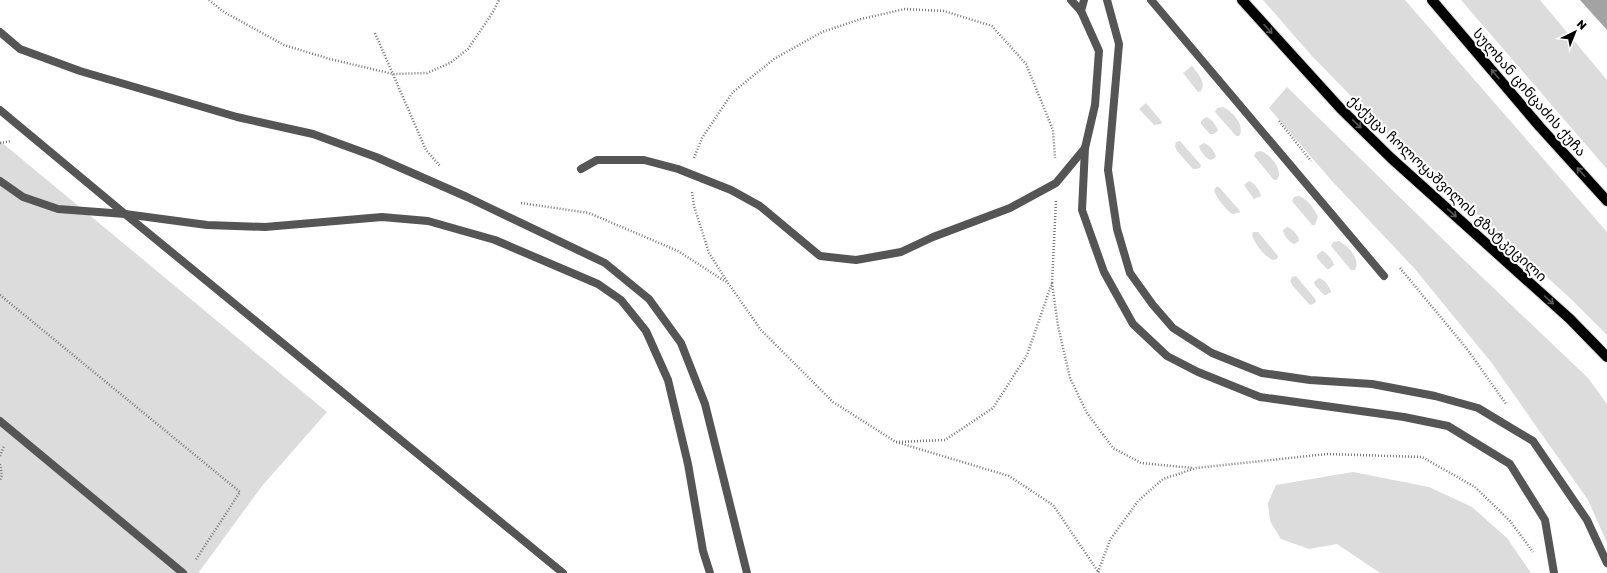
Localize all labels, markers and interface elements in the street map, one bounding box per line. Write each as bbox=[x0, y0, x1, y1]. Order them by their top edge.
north arrow bbox=[1555, 12, 1595, 52]
text: N bbox=[1575, 17, 1590, 32]
one-way arrow bbox=[1263, 24, 1273, 34]
street label: სულხან ცინცაძის ქუჩა bbox=[1469, 25, 1590, 160]
one-way arrow bbox=[1491, 69, 1500, 79]
street label: ქაქუცა ჩოლოყაშვილის გზატკეცილი bbox=[1344, 91, 1551, 286]
one-way arrow bbox=[1352, 119, 1362, 129]
one-way arrow bbox=[1577, 167, 1586, 177]
one-way arrow bbox=[1447, 208, 1457, 217]
one-way arrow bbox=[1543, 295, 1554, 304]

